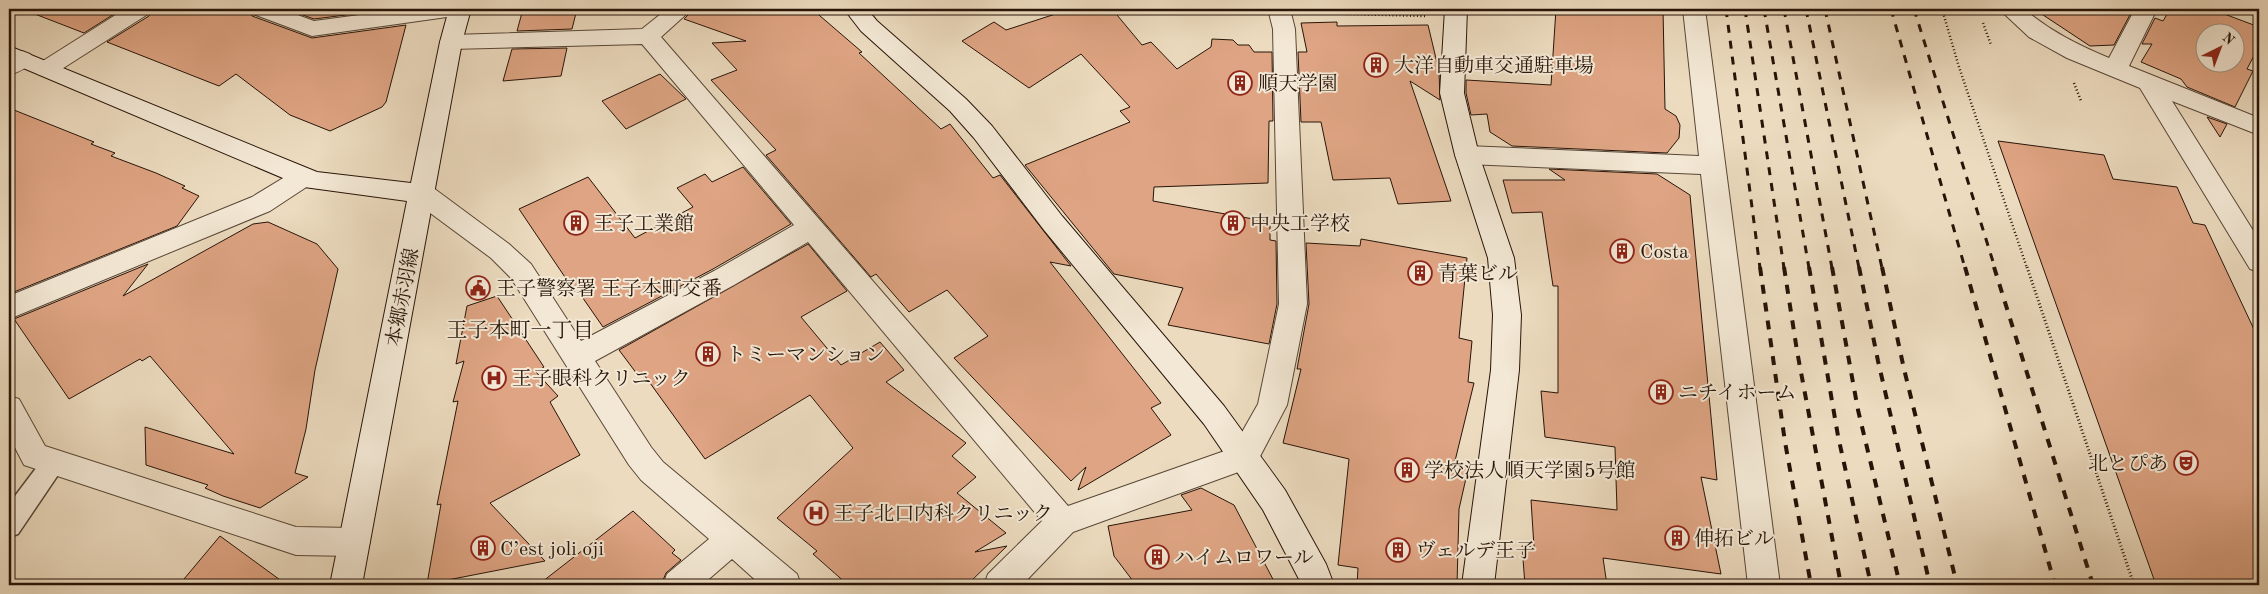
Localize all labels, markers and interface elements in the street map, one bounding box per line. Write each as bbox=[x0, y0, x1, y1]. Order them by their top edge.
north arrow bbox=[2196, 22, 2246, 72]
text: N bbox=[2219, 30, 2237, 48]
building icon: 大洋自動車交通駐車場 bbox=[1363, 52, 1389, 78]
place label: 大洋自動車交通駐車場 bbox=[1394, 55, 1594, 77]
building icon: 順天学園 bbox=[1227, 70, 1253, 96]
place label: 順天学園 bbox=[1258, 73, 1338, 95]
building icon: 王子工業館 bbox=[563, 210, 589, 236]
building icon: 中央工学校 bbox=[1220, 210, 1246, 236]
place label: 王子工業館 bbox=[594, 213, 694, 235]
place label: 中央工学校 bbox=[1250, 213, 1350, 235]
building icon: Costa bbox=[1609, 238, 1635, 264]
place label: Costa bbox=[1640, 243, 1689, 263]
street label: 本郷赤羽線 bbox=[383, 246, 423, 348]
building icon: 青葉ビル bbox=[1407, 260, 1433, 286]
place label: 青葉ビル bbox=[1438, 263, 1518, 285]
public building icon: 王子警察署 王子本町交番 bbox=[465, 275, 491, 301]
place label: 王子警察署 王子本町交番 bbox=[496, 278, 722, 300]
district label: 王子本町一丁目 bbox=[447, 319, 594, 342]
building icon: トミーマンション bbox=[695, 341, 721, 367]
place label: トミーマンション bbox=[726, 345, 885, 366]
hospital icon: 王子眼科クリニック bbox=[481, 365, 507, 391]
place label: 王子眼科クリニック bbox=[512, 368, 691, 390]
building icon: ニチイホーム bbox=[1648, 379, 1674, 405]
place label: ニチイホーム bbox=[1678, 383, 1797, 404]
theatre icon: 北とぴあ bbox=[2173, 450, 2199, 476]
place label: 北とぴあ bbox=[2088, 453, 2168, 475]
building icon: 学校法人順天学園5号館 bbox=[1394, 457, 1420, 483]
place label: 学校法人順天学園5号館 bbox=[1424, 460, 1636, 482]
hospital icon: 王子北口内科クリニック bbox=[803, 500, 829, 526]
place label: 王子北口内科クリニック bbox=[834, 503, 1053, 525]
building icon: 伸拓ビル bbox=[1664, 525, 1690, 551]
place label: 伸拓ビル bbox=[1694, 528, 1774, 550]
building icon: C’est joli oji bbox=[470, 535, 496, 561]
building icon: ヴェルデ王子 bbox=[1385, 537, 1411, 563]
place label: C’est joli oji bbox=[500, 540, 604, 560]
place label: ヴェルデ王子 bbox=[1416, 540, 1535, 562]
building icon: ハイムロワール bbox=[1144, 544, 1170, 570]
place label: ハイムロワール bbox=[1174, 548, 1314, 569]

